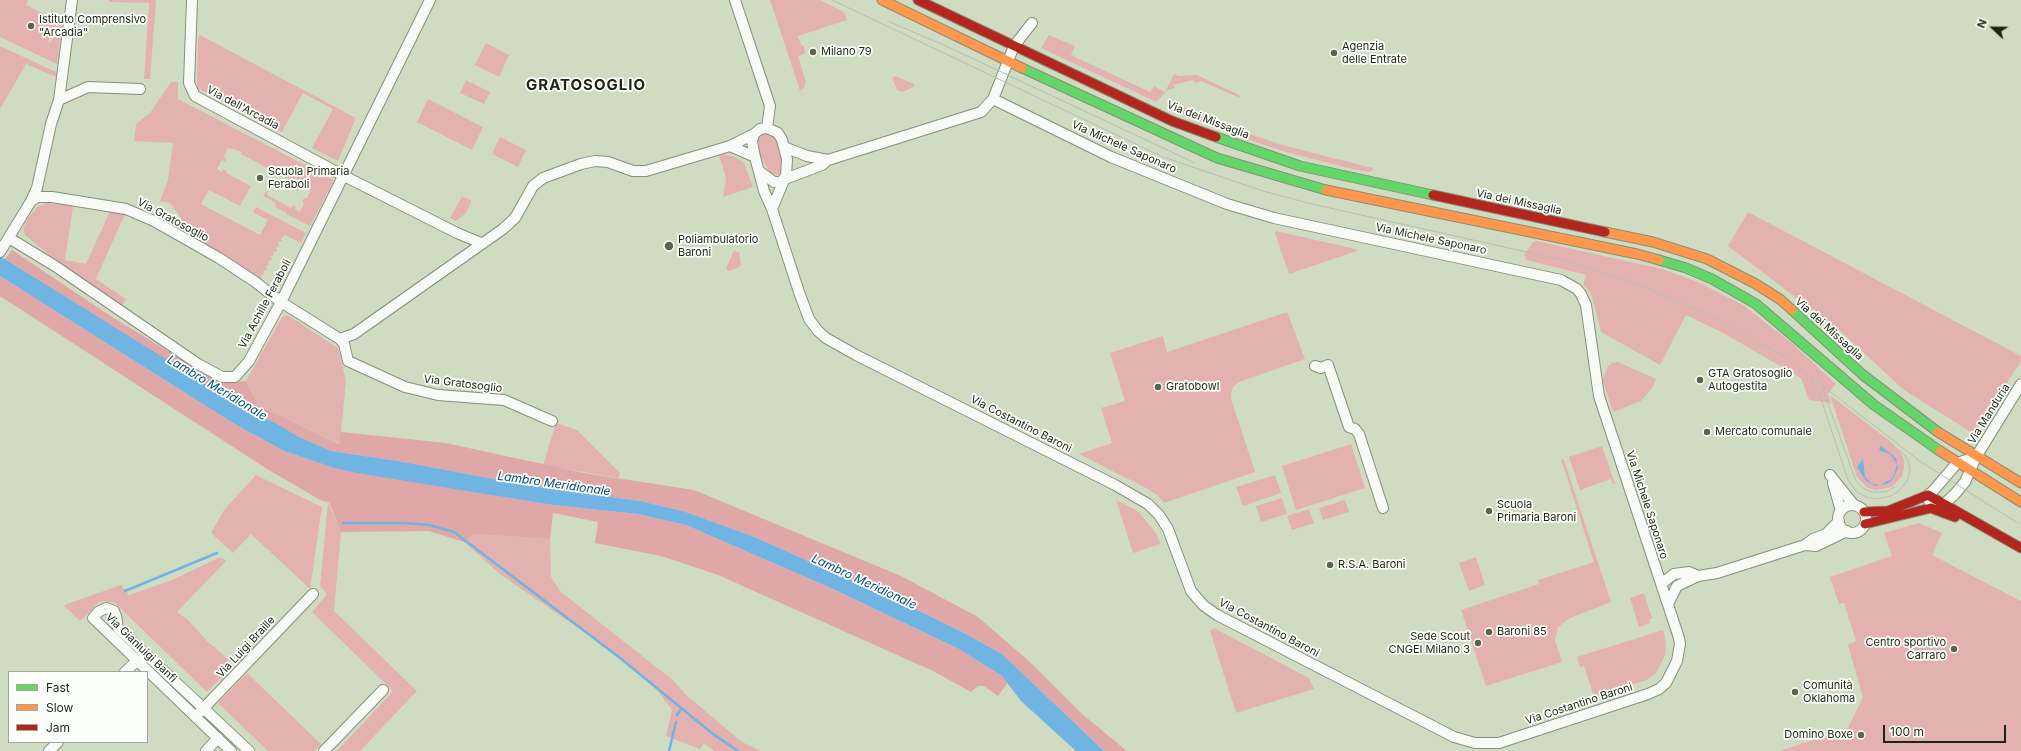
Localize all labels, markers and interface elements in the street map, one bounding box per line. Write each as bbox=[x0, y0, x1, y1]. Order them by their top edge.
north arrow bbox=[1973, 8, 2013, 48]
place label: Istituto Comprensivo "Arcadia" bbox=[39, 13, 146, 39]
text: N bbox=[1974, 17, 1990, 30]
marker: Istituto Comprensivo "Arcadia" bbox=[26, 21, 36, 31]
place label: Agenzia delle Entrate bbox=[1342, 40, 1407, 66]
place label: Milano 79 bbox=[821, 45, 872, 59]
marker: Milano 79 bbox=[808, 47, 818, 57]
marker: Agenzia delle Entrate bbox=[1329, 48, 1339, 58]
district label: GRATOSOGLIO bbox=[526, 76, 646, 94]
street label: Via dell'Arcadia bbox=[205, 83, 281, 133]
street label: Via dei Missaglia bbox=[1165, 98, 1251, 142]
street label: Via Michele Saponaro bbox=[1070, 118, 1178, 176]
place label: Scuola Primaria Feraboli bbox=[268, 165, 349, 191]
marker: Scuola Primaria Feraboli bbox=[255, 173, 265, 183]
street label: Via dei Missaglia bbox=[1475, 186, 1563, 218]
street label: Via Gratosoglio bbox=[135, 196, 211, 244]
street label: Via Michele Saponaro bbox=[1374, 221, 1488, 257]
place label: Poliambulatorio Baroni bbox=[678, 233, 758, 259]
marker: Poliambulatorio Baroni bbox=[663, 240, 675, 252]
street label: Via Achille Feraboli bbox=[236, 257, 294, 351]
street label: Via dei Missaglia bbox=[1792, 295, 1866, 363]
water label: Lambro Meridionale bbox=[164, 352, 270, 424]
place label: GTA Gratosoglio Autogestita bbox=[1708, 367, 1792, 393]
street label: Via Gratosoglio bbox=[423, 373, 503, 395]
marker: GTA Gratosoglio Autogestita bbox=[1695, 375, 1705, 385]
place label: Gratobowl bbox=[1166, 380, 1219, 394]
street label: Via Manduria bbox=[1965, 381, 2013, 447]
marker: Gratobowl bbox=[1153, 382, 1163, 392]
street label: Via Costantino Baroni bbox=[968, 393, 1074, 455]
place label: Mercato comunale bbox=[1715, 425, 1812, 439]
marker: Mercato comunale bbox=[1702, 427, 1712, 437]
street label: Via Michele Saponaro bbox=[1623, 449, 1671, 561]
water label: Lambro Meridionale bbox=[497, 469, 611, 499]
place label: Scuola Primaria Baroni bbox=[1497, 498, 1576, 524]
marker: Scuola Primaria Baroni bbox=[1484, 506, 1494, 516]
water label: Lambro Meridionale bbox=[809, 551, 919, 613]
place label: R.S.A. Baroni bbox=[1338, 558, 1405, 572]
marker: R.S.A. Baroni bbox=[1325, 560, 1335, 570]
street label: Via Costantino Baroni bbox=[1217, 596, 1321, 660]
street label: Via Gianluigi Banfi bbox=[103, 611, 179, 685]
street label: Via Luigi Braille bbox=[214, 613, 278, 681]
place label: Baroni 85 bbox=[1497, 625, 1547, 639]
marker: Baroni 85 bbox=[1484, 627, 1494, 637]
place label: Sede Scout CNGEI Milano 3 bbox=[1388, 630, 1470, 656]
place label: Centro sportivo Carraro bbox=[1866, 636, 1946, 662]
marker: Sede Scout CNGEI Milano 3 bbox=[1473, 638, 1483, 648]
marker: Centro sportivo Carraro bbox=[1949, 644, 1959, 654]
legend bbox=[8, 671, 148, 743]
place label: Comunità Oklahoma bbox=[1803, 679, 1855, 705]
text: Fast bbox=[46, 680, 70, 695]
street label: Via Costantino Baroni bbox=[1524, 680, 1634, 728]
marker: Comunità Oklahoma bbox=[1790, 687, 1800, 697]
text: Slow bbox=[46, 700, 73, 715]
scale bar bbox=[1885, 717, 2008, 743]
text: Jam bbox=[46, 720, 70, 735]
text: 100 m bbox=[1890, 724, 1924, 739]
place label: Domino Boxe bbox=[1784, 728, 1853, 742]
marker: Domino Boxe bbox=[1856, 730, 1866, 740]

